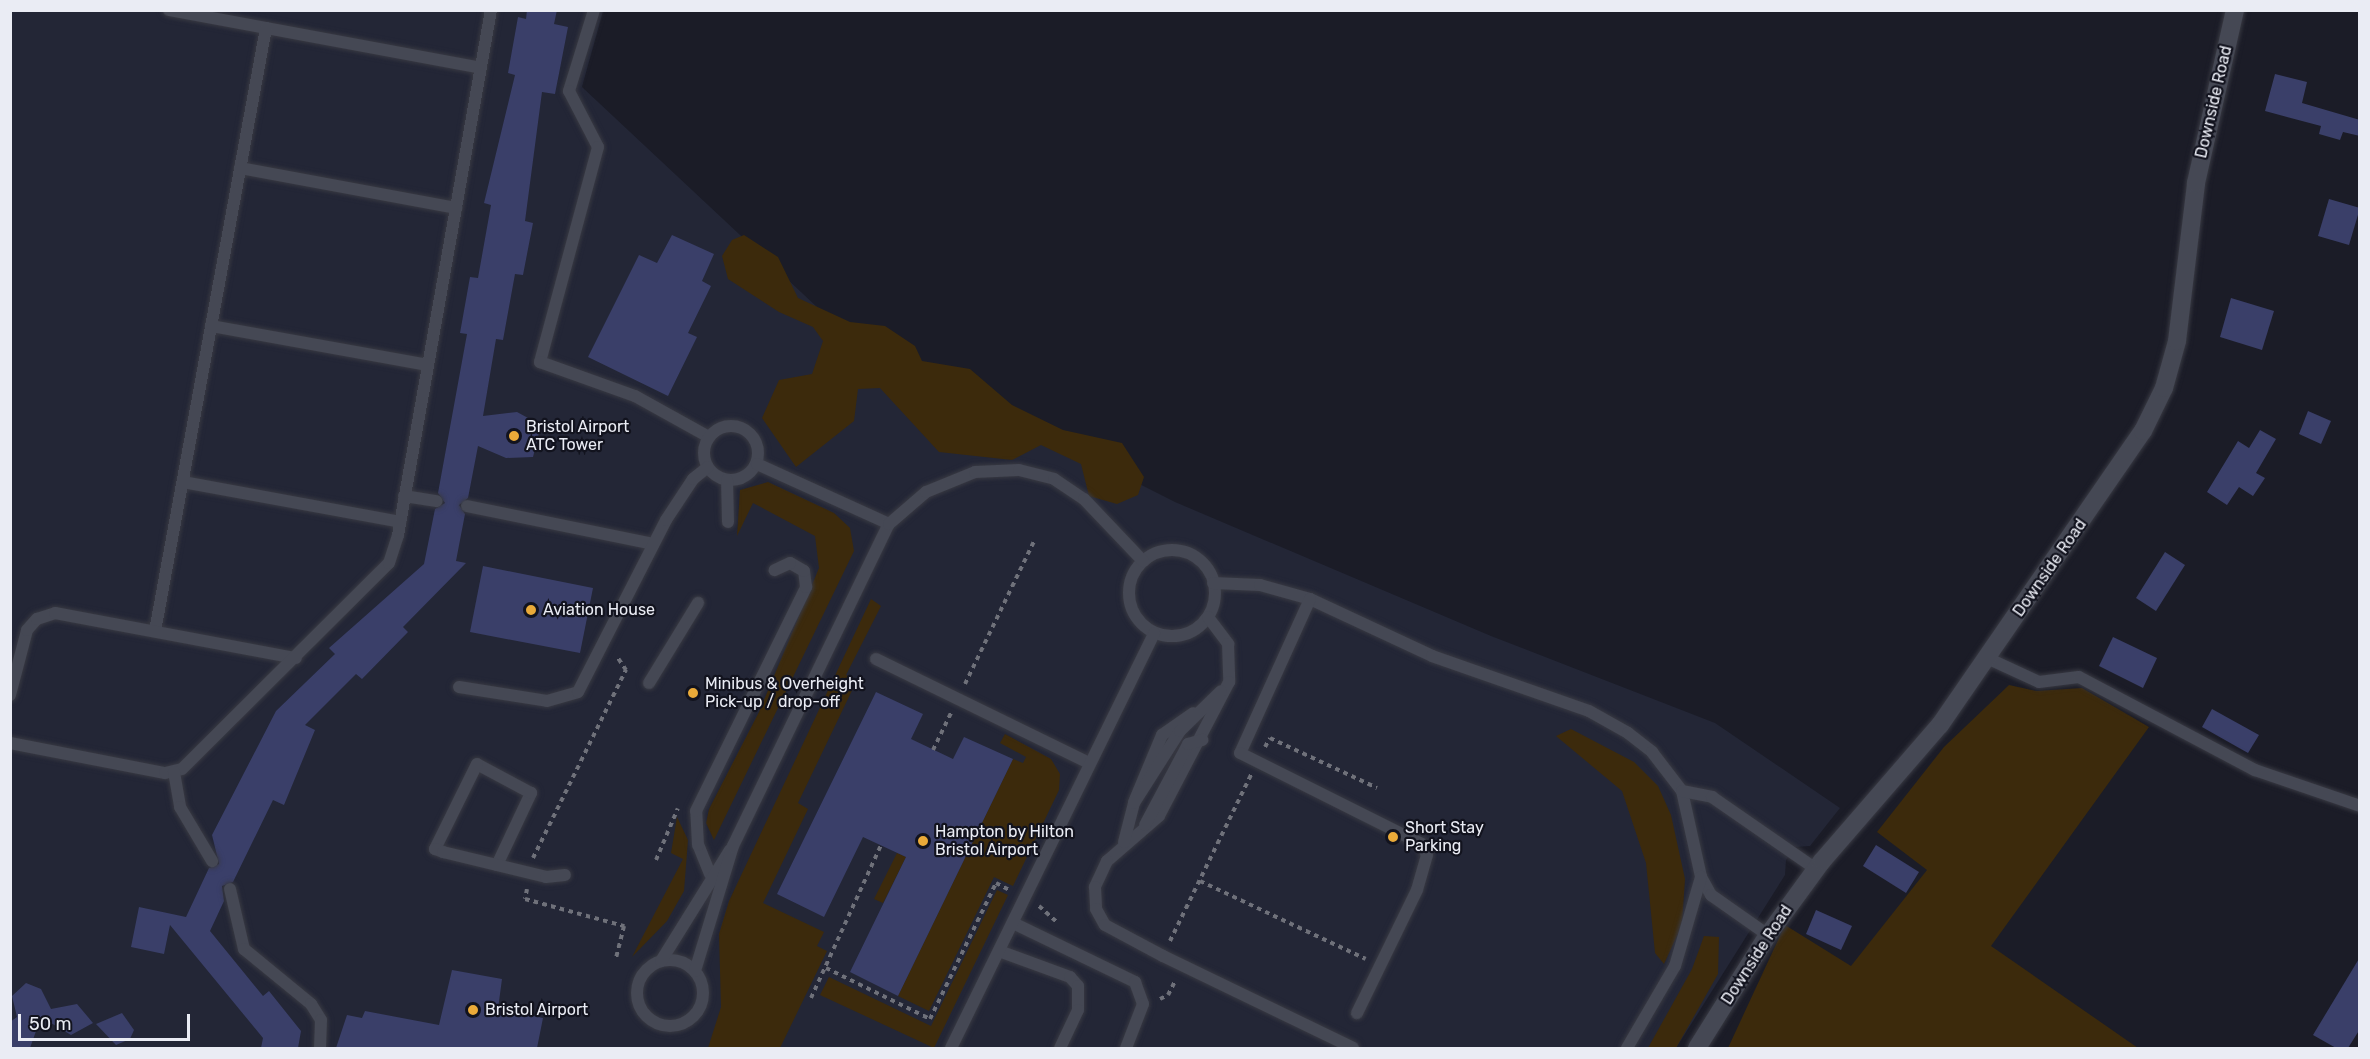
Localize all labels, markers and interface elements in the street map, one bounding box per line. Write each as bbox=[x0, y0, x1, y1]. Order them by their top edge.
street label: Downside Road bbox=[2192, 44, 2236, 160]
place label: Bristol Airport ATC Tower bbox=[526, 417, 630, 455]
marker: Bristol Airport ATC Tower bbox=[507, 429, 521, 443]
street label: Downside Road bbox=[2009, 515, 2091, 621]
place label: Aviation House bbox=[543, 600, 655, 620]
marker: Aviation House bbox=[524, 603, 538, 617]
place label: Minibus & Overheight Pick-up / drop-off bbox=[705, 674, 864, 712]
marker: Minibus & Overheight Pick-up / drop-off bbox=[686, 686, 700, 700]
place label: Short Stay Parking bbox=[1405, 818, 1484, 856]
place label: Hampton by Hilton Bristol Airport bbox=[935, 822, 1074, 860]
marker: Short Stay Parking bbox=[1386, 830, 1400, 844]
marker: Hampton by Hilton Bristol Airport bbox=[916, 834, 930, 848]
street label: Downside Road bbox=[1718, 902, 1796, 1008]
place label: Bristol Airport bbox=[485, 1000, 589, 1020]
scale bar bbox=[21, 1002, 194, 1040]
marker: Bristol Airport bbox=[466, 1003, 480, 1017]
text: 50 m bbox=[29, 1013, 72, 1035]

